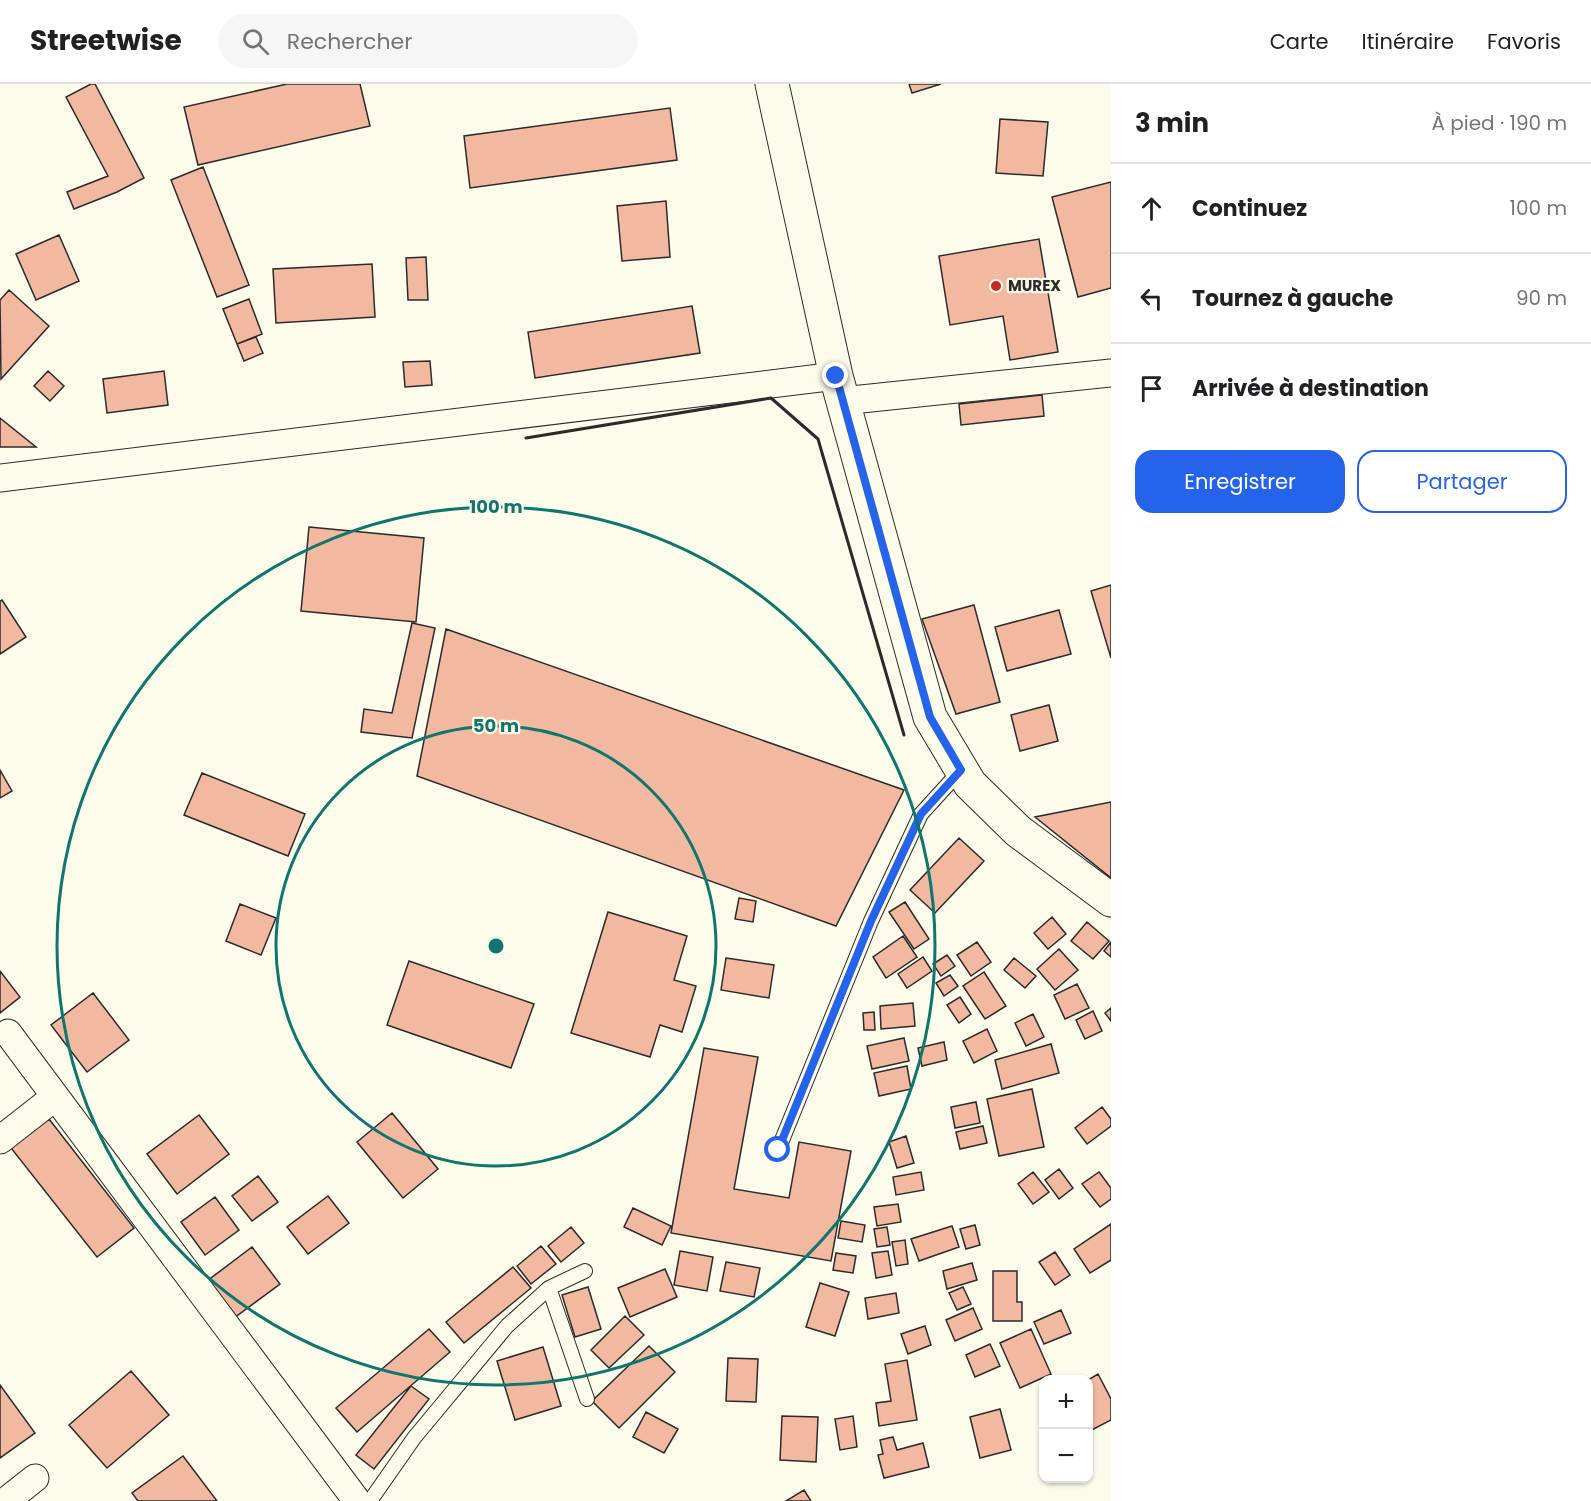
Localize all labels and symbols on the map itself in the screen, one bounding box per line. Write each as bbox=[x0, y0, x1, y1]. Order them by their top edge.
place label: MUREX bbox=[1008, 275, 1061, 296]
marker: MUREX bbox=[989, 279, 1003, 293]
route end bbox=[822, 362, 848, 388]
text: 100 m bbox=[469, 494, 523, 519]
text: 50 m bbox=[473, 713, 519, 738]
centre of rings bbox=[486, 936, 506, 956]
route start bbox=[764, 1136, 790, 1162]

